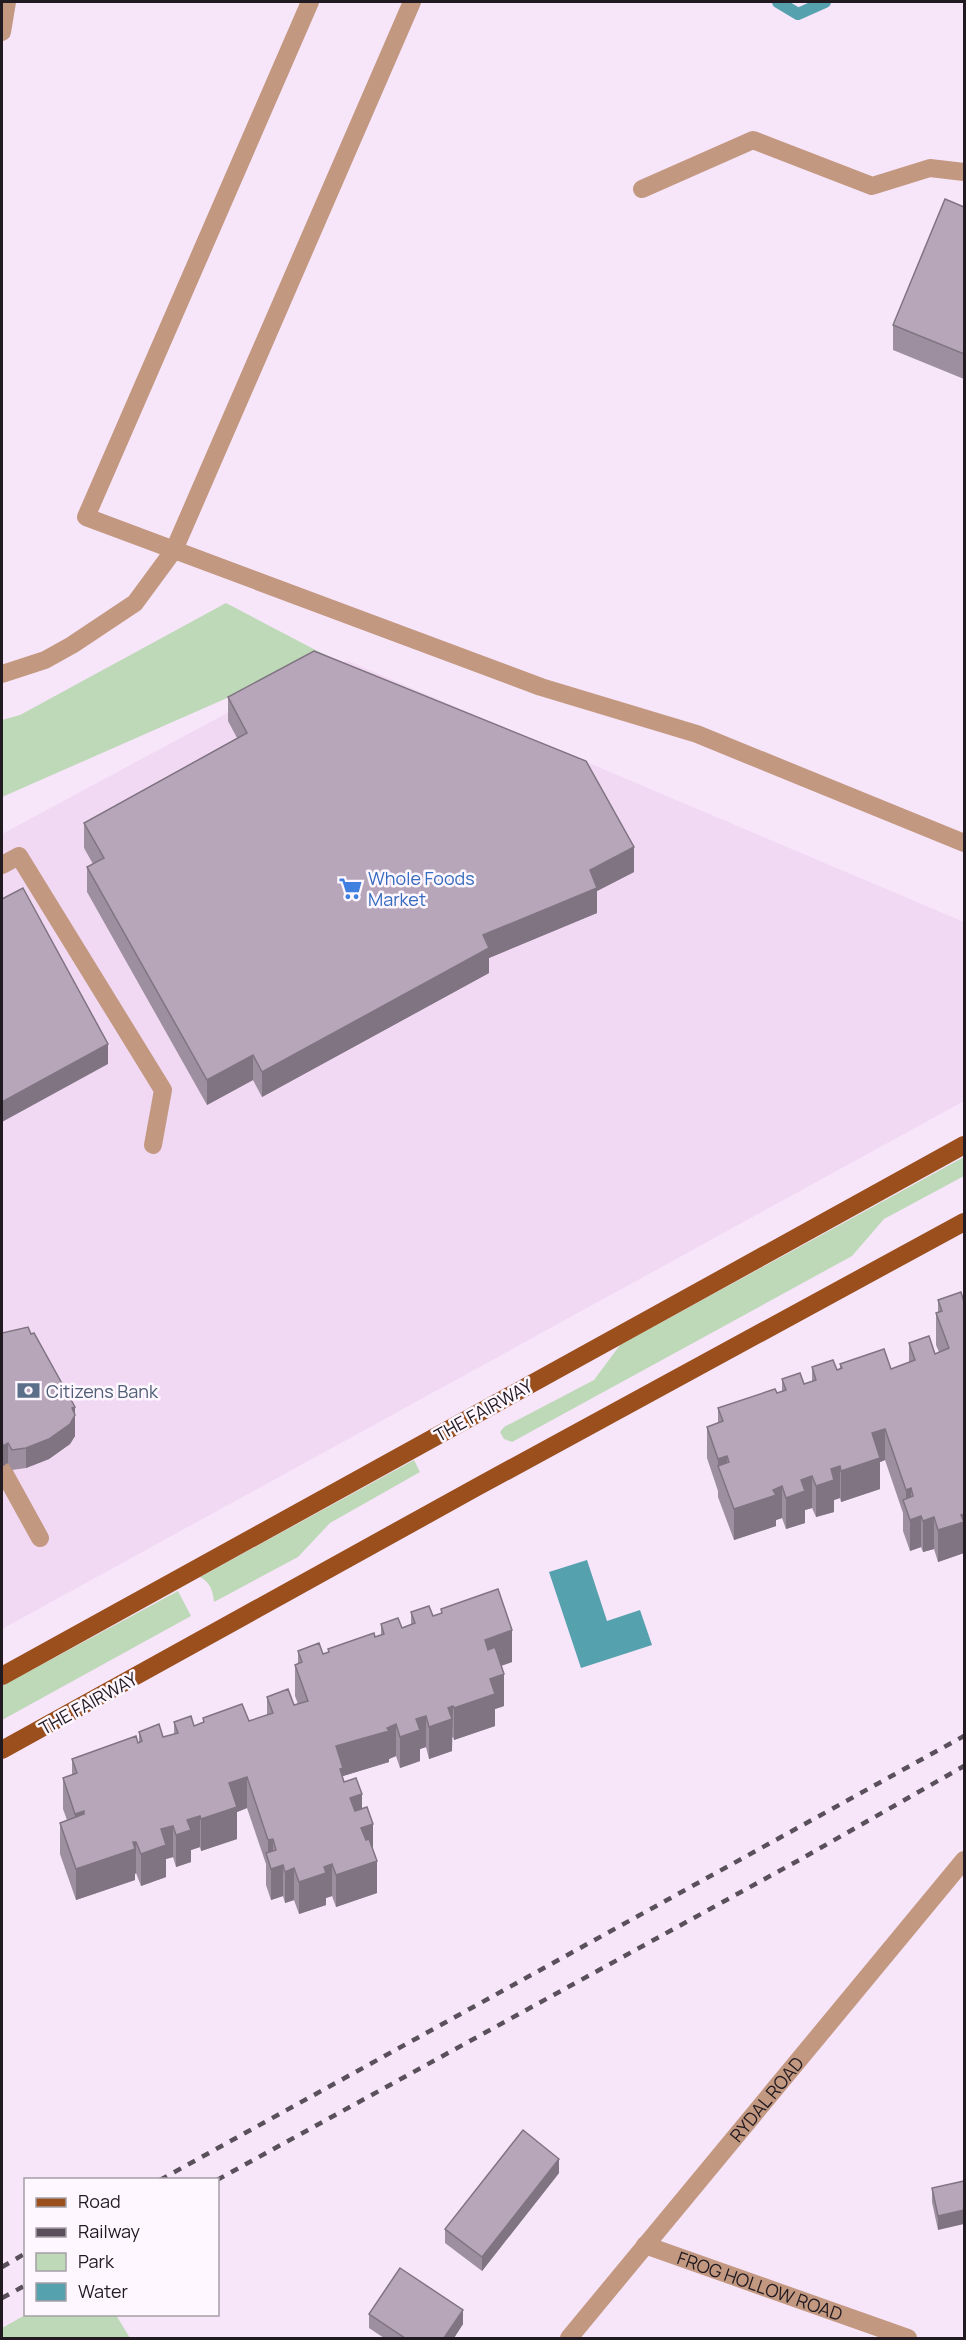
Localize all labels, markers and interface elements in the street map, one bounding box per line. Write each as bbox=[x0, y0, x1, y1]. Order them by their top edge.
place label: Whole Foods Market bbox=[368, 866, 475, 911]
supermarket icon: Whole Foods Market bbox=[337, 875, 363, 901]
street label: THE FAIRWAY bbox=[430, 1373, 537, 1447]
bank icon: Citizens Bank bbox=[15, 1378, 41, 1404]
place label: Citizens Bank bbox=[46, 1379, 159, 1403]
street label: THE FAIRWAY bbox=[35, 1666, 142, 1740]
street label: RYDAL ROAD bbox=[724, 2051, 809, 2147]
legend bbox=[24, 2178, 219, 2316]
text: Road bbox=[78, 2189, 121, 2213]
text: Railway bbox=[78, 2219, 140, 2243]
street label: FROG HOLLOW ROAD bbox=[674, 2245, 846, 2326]
text: Park bbox=[78, 2249, 115, 2273]
text: Water bbox=[78, 2279, 128, 2303]

